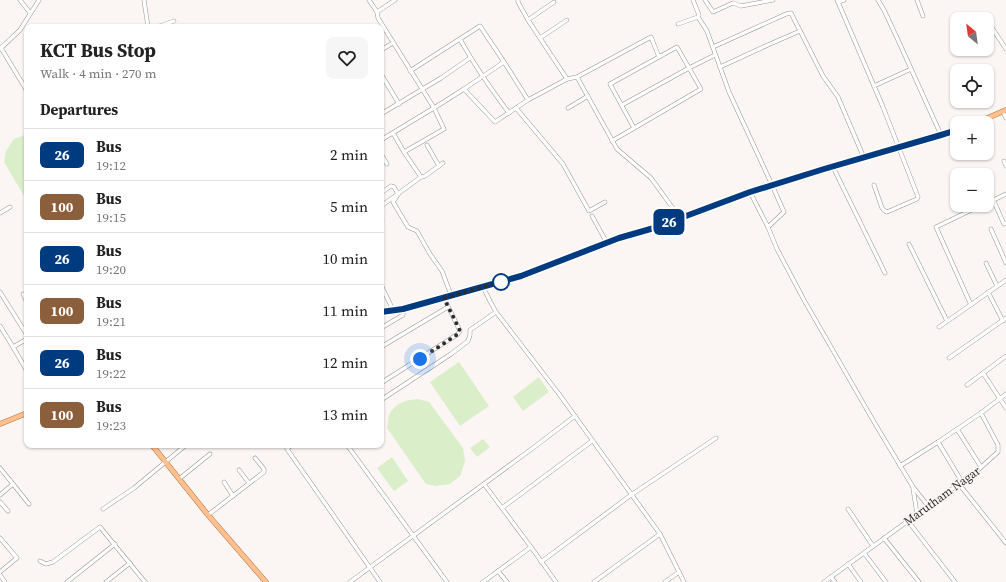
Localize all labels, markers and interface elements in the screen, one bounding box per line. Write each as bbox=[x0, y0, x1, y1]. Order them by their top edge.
north arrow bbox=[950, 12, 994, 56]
map controls bbox=[950, 12, 994, 212]
text: KCT Bus Stop bbox=[40, 37, 156, 63]
button: heart bbox=[326, 37, 368, 79]
button: locate bbox=[950, 64, 994, 108]
text: Walk · 4 min · 270 m bbox=[40, 65, 156, 82]
text: Departures bbox=[40, 99, 118, 120]
button: + bbox=[950, 116, 994, 160]
text: Bus bbox=[96, 136, 122, 157]
text: 2 min bbox=[330, 144, 368, 165]
text: 26 bbox=[54, 145, 70, 165]
text: 19:12 bbox=[96, 157, 126, 174]
button: − bbox=[950, 168, 994, 212]
text: Bus bbox=[96, 188, 122, 209]
text: 5 min bbox=[330, 196, 368, 217]
text: 100 bbox=[51, 197, 73, 217]
text: 19:15 bbox=[96, 209, 126, 226]
line badge: 26 bbox=[651, 209, 687, 235]
text: 26 bbox=[661, 212, 677, 232]
text: Bus bbox=[96, 240, 122, 261]
text: 10 min bbox=[322, 248, 368, 269]
text: 26 bbox=[54, 249, 70, 269]
text: 19:20 bbox=[96, 261, 126, 278]
unlabelled marker bbox=[492, 273, 510, 291]
text: Bus bbox=[96, 292, 122, 313]
text: 11 min bbox=[322, 300, 368, 321]
text: 100 bbox=[51, 301, 73, 321]
text: 19:21 bbox=[96, 313, 126, 330]
text: Bus bbox=[96, 344, 122, 365]
your location bbox=[410, 349, 430, 369]
text: 12 min bbox=[322, 352, 368, 373]
text: 26 bbox=[54, 353, 70, 373]
text: 19:22 bbox=[96, 365, 126, 382]
text: Bus bbox=[96, 396, 122, 417]
text: 13 min bbox=[322, 404, 368, 425]
text: 100 bbox=[51, 405, 73, 425]
text: 19:23 bbox=[96, 417, 126, 434]
street label: Marutham Nagar bbox=[900, 463, 984, 529]

